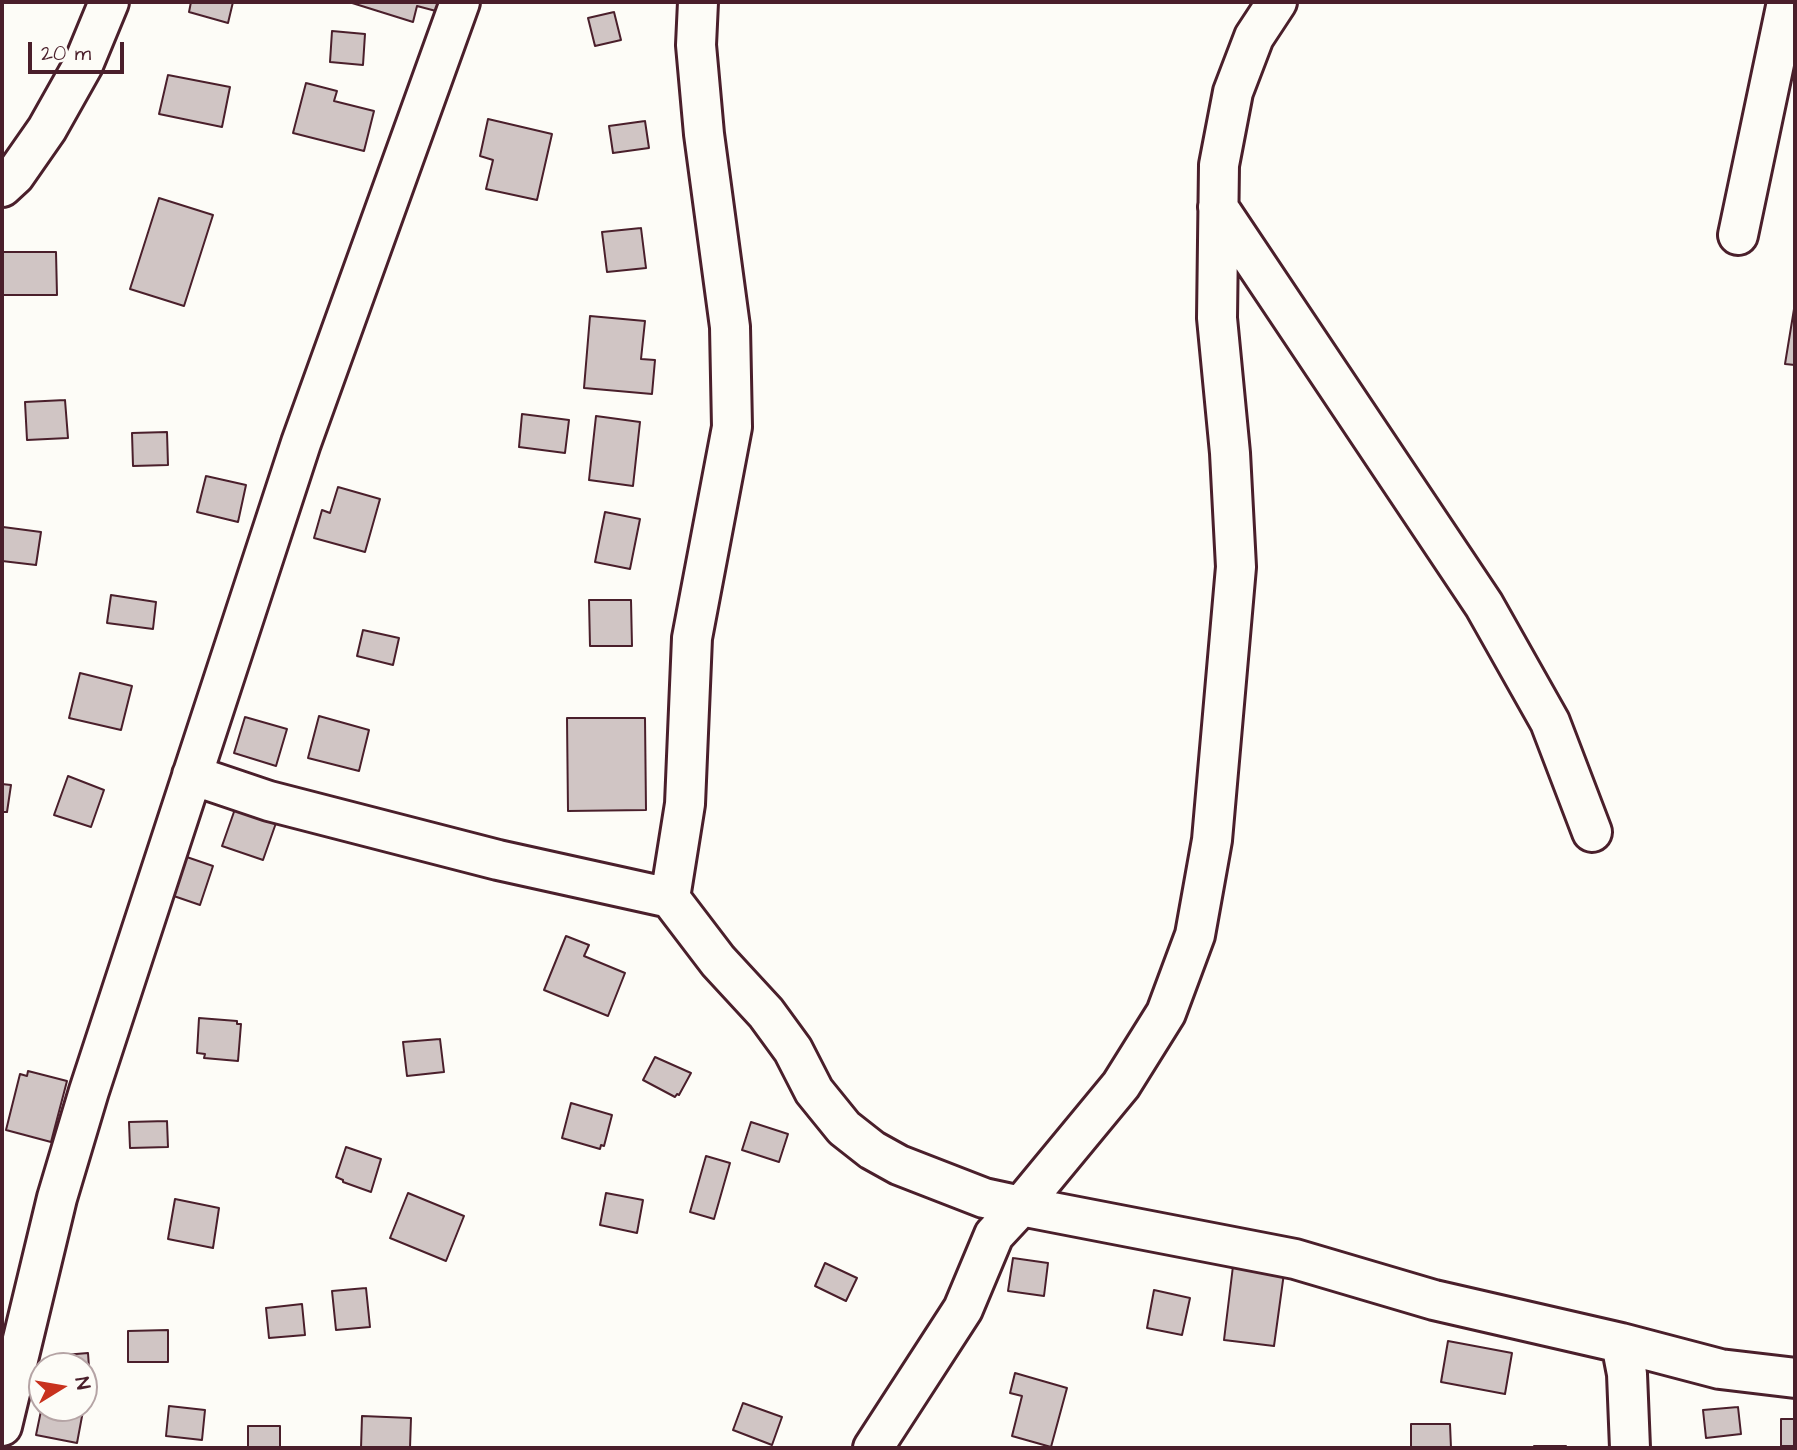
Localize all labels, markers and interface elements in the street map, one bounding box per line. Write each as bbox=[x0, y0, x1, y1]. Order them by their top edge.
scale bar bbox=[32, 28, 128, 72]
text: 20 m bbox=[41, 39, 91, 68]
north arrow bbox=[28, 1352, 98, 1422]
text: N bbox=[68, 1375, 97, 1392]

